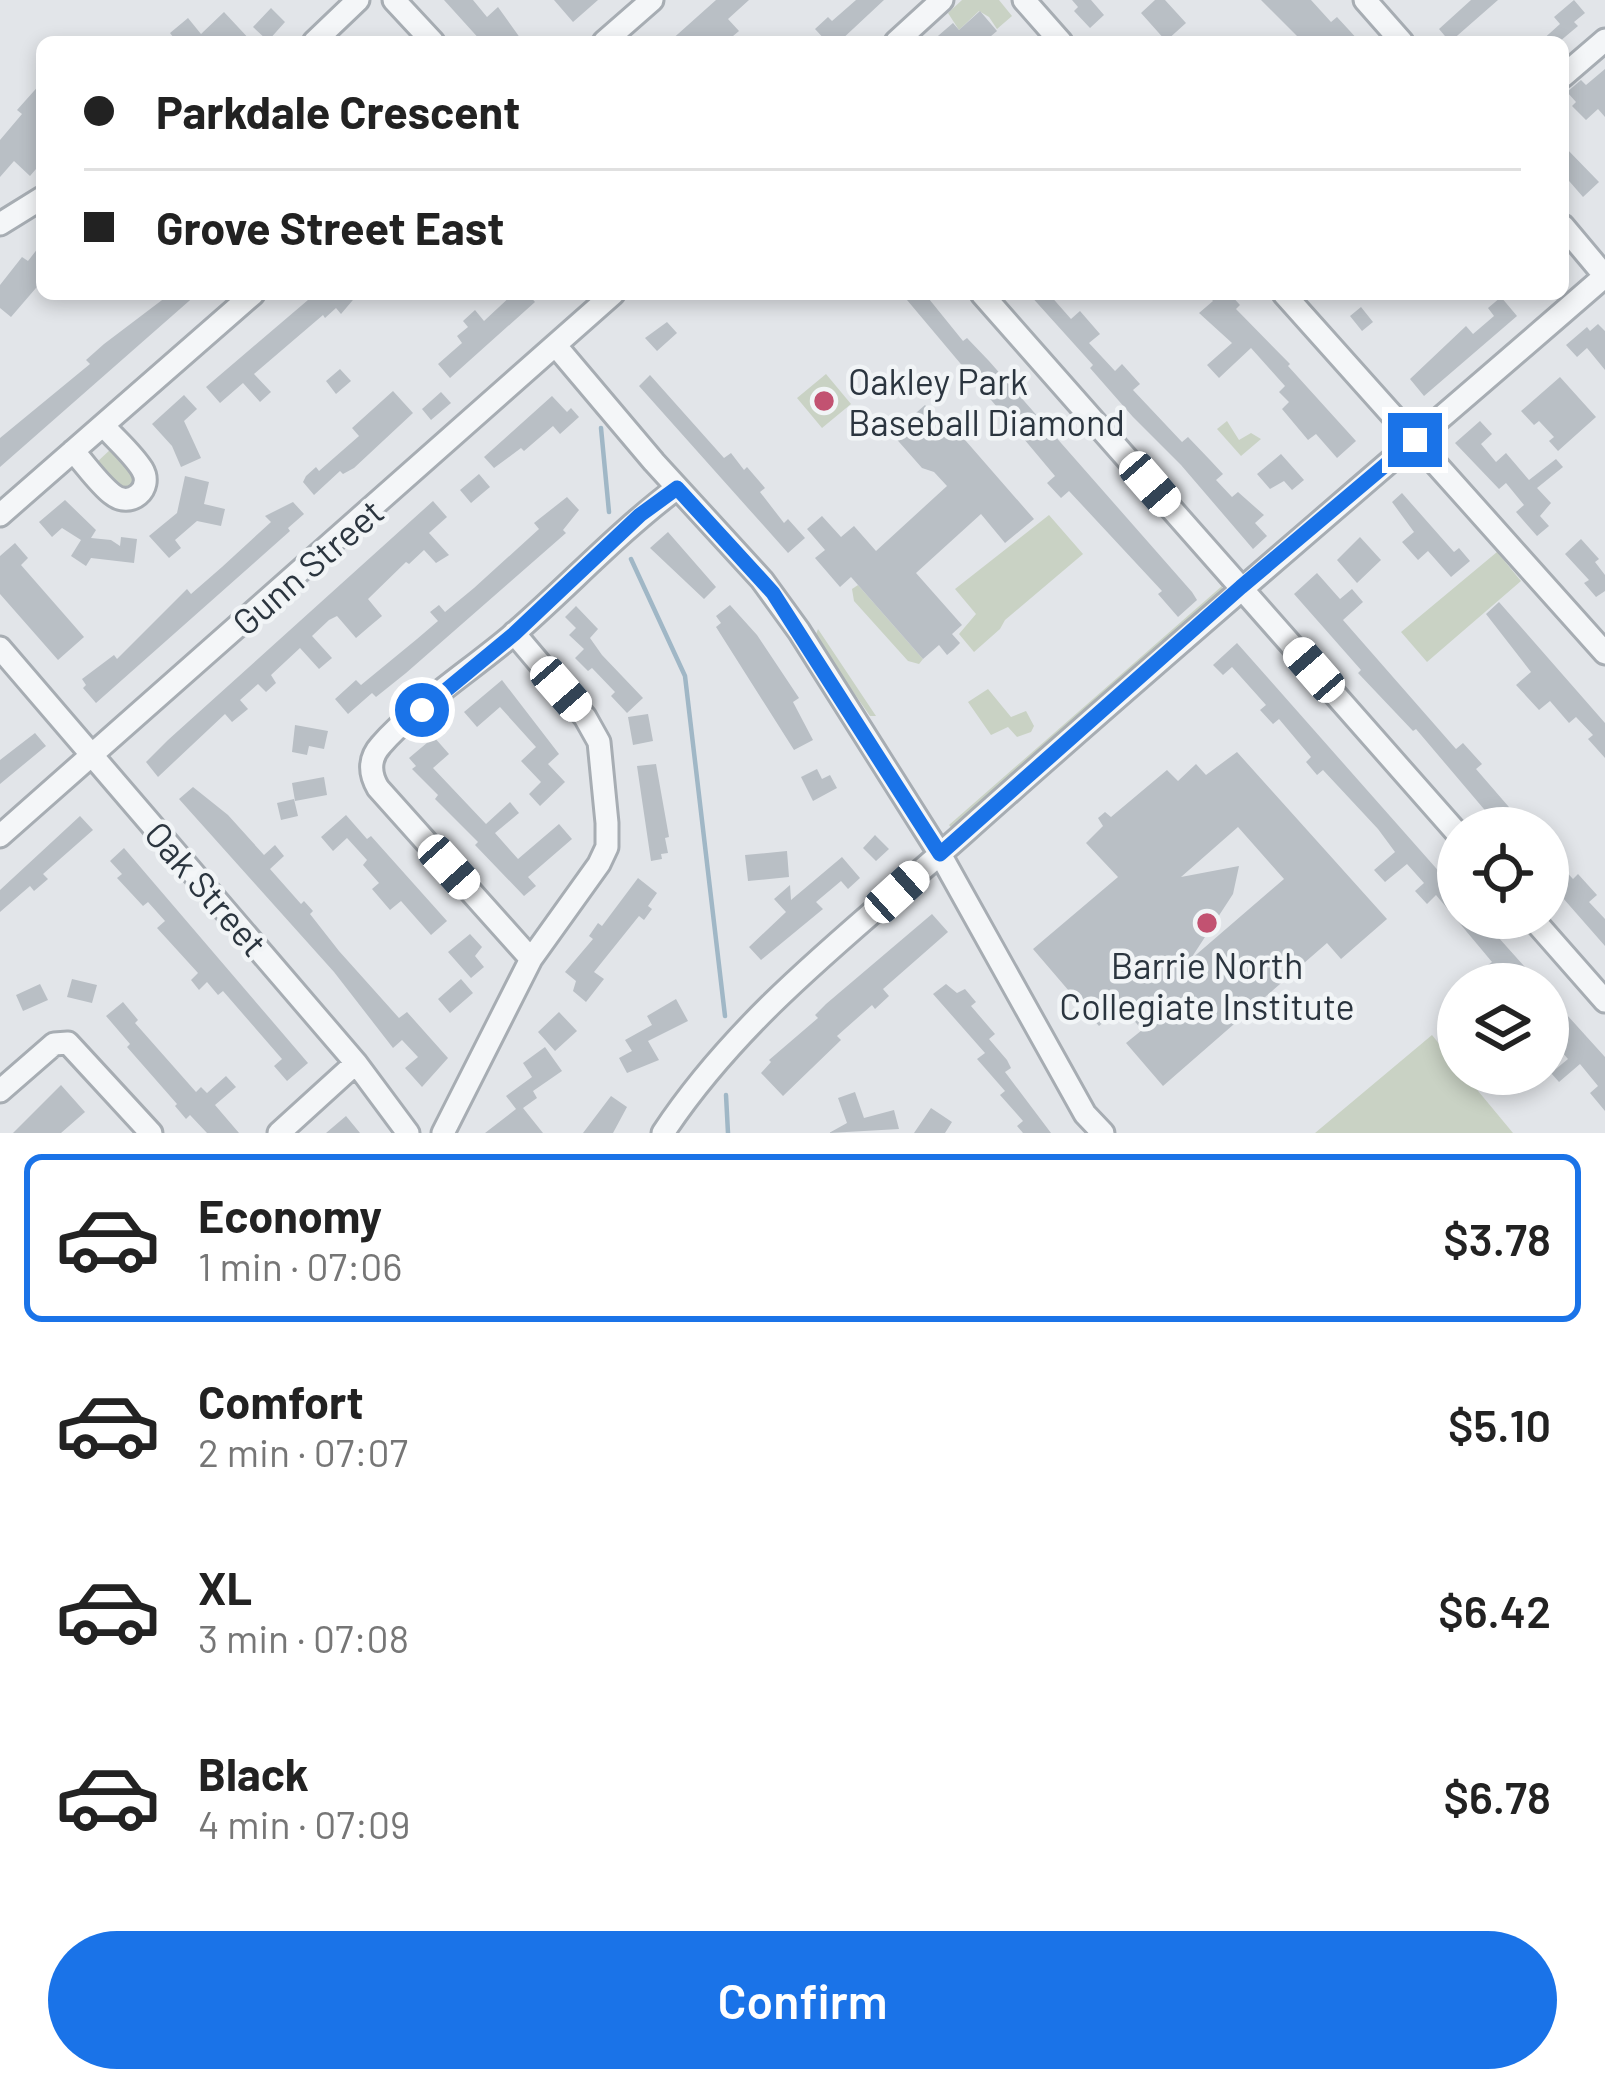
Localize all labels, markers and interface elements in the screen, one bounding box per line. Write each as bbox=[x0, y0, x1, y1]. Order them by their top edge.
text: Parkdale Crescent bbox=[156, 84, 520, 138]
text: Grove Street East bbox=[156, 200, 504, 254]
place label: Oakley Park Baseball Diamond bbox=[848, 359, 1125, 443]
marker: Oakley Park Baseball Diamond bbox=[811, 388, 837, 414]
route end bbox=[1388, 413, 1442, 467]
car bbox=[1113, 445, 1187, 523]
street label: Gunn Street bbox=[223, 489, 391, 643]
car bbox=[1277, 631, 1351, 709]
car bbox=[524, 650, 598, 728]
route start bbox=[395, 683, 449, 737]
map controls bbox=[1437, 807, 1569, 1095]
button: locate bbox=[1437, 807, 1569, 939]
street label: Oak Street bbox=[137, 812, 277, 964]
car bbox=[412, 828, 486, 906]
car bbox=[858, 855, 936, 929]
marker: Barrie North Collegiate Institute bbox=[1194, 910, 1220, 936]
place label: Barrie North Collegiate Institute bbox=[1059, 943, 1355, 1027]
button: layers bbox=[1437, 963, 1569, 1095]
icon: car bbox=[54, 1184, 162, 1292]
text: Economy bbox=[198, 1188, 382, 1242]
text: $3.78 bbox=[1443, 1211, 1551, 1265]
text: 1 min · 07:06 bbox=[198, 1242, 402, 1289]
icon: car bbox=[54, 1370, 162, 1478]
text: Comfort bbox=[198, 1374, 364, 1428]
text: $5.10 bbox=[1448, 1397, 1551, 1451]
text: 2 min · 07:07 bbox=[198, 1428, 408, 1475]
icon: car bbox=[54, 1556, 162, 1664]
text: XL bbox=[198, 1560, 252, 1614]
text: $6.42 bbox=[1438, 1583, 1551, 1637]
text: 3 min · 07:08 bbox=[198, 1614, 409, 1661]
icon: car bbox=[54, 1742, 162, 1850]
text: Black bbox=[198, 1746, 309, 1800]
text: $6.78 bbox=[1443, 1769, 1551, 1823]
text: 4 min · 07:09 bbox=[198, 1800, 410, 1847]
button: Confirm bbox=[48, 1931, 1557, 2069]

